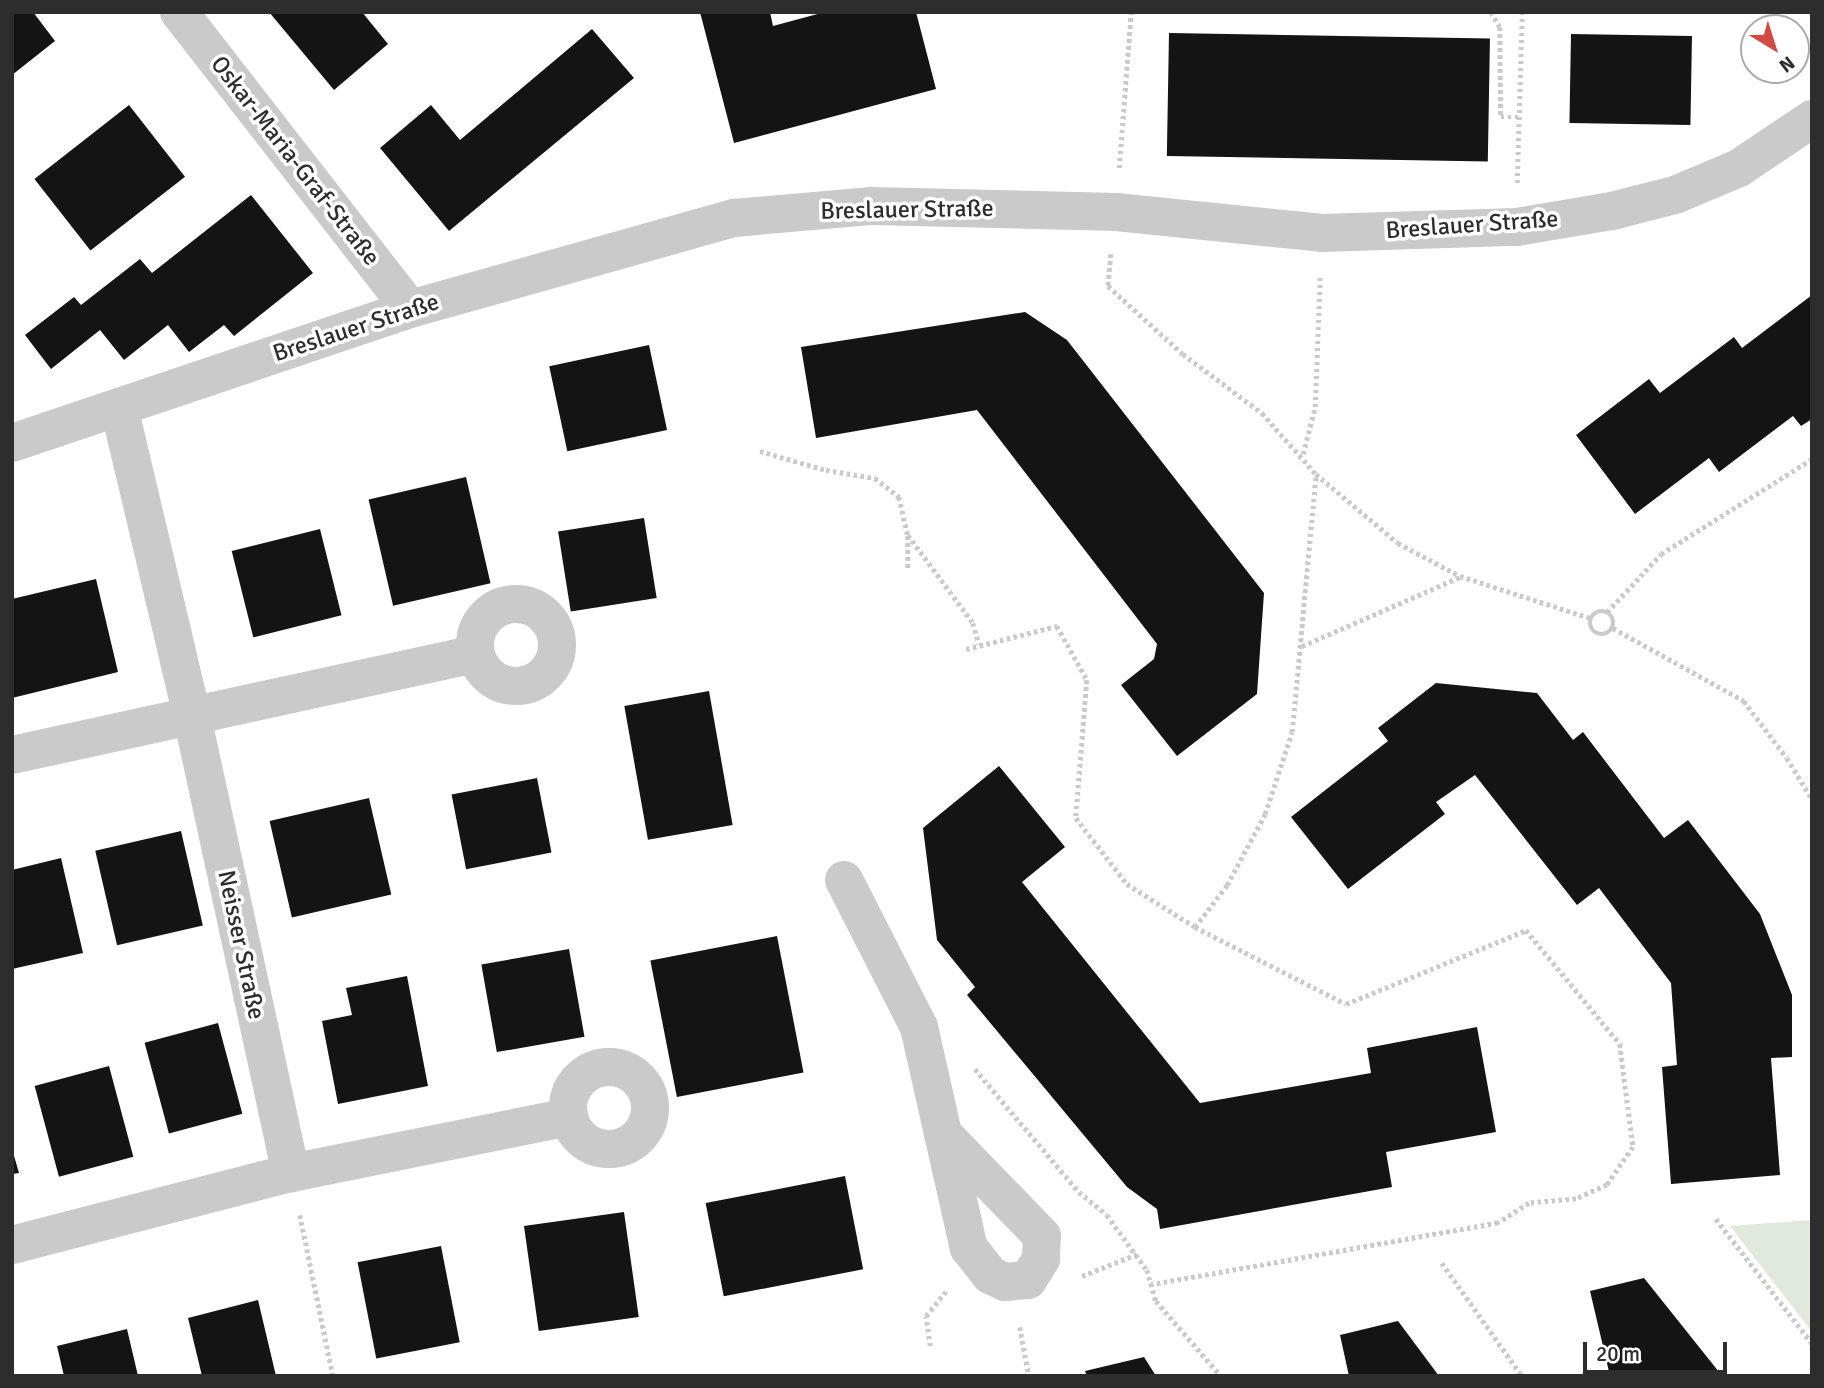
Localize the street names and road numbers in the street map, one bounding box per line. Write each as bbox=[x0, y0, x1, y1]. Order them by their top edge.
street label: Oskar-Maria-Graf-Straße bbox=[204, 51, 386, 271]
street label: Breslauer Straße bbox=[820, 194, 994, 226]
street label: Breslauer Straße bbox=[1385, 205, 1559, 245]
street label: Breslauer Straße bbox=[269, 288, 443, 368]
street label: Neisser Straße bbox=[211, 868, 271, 1022]

